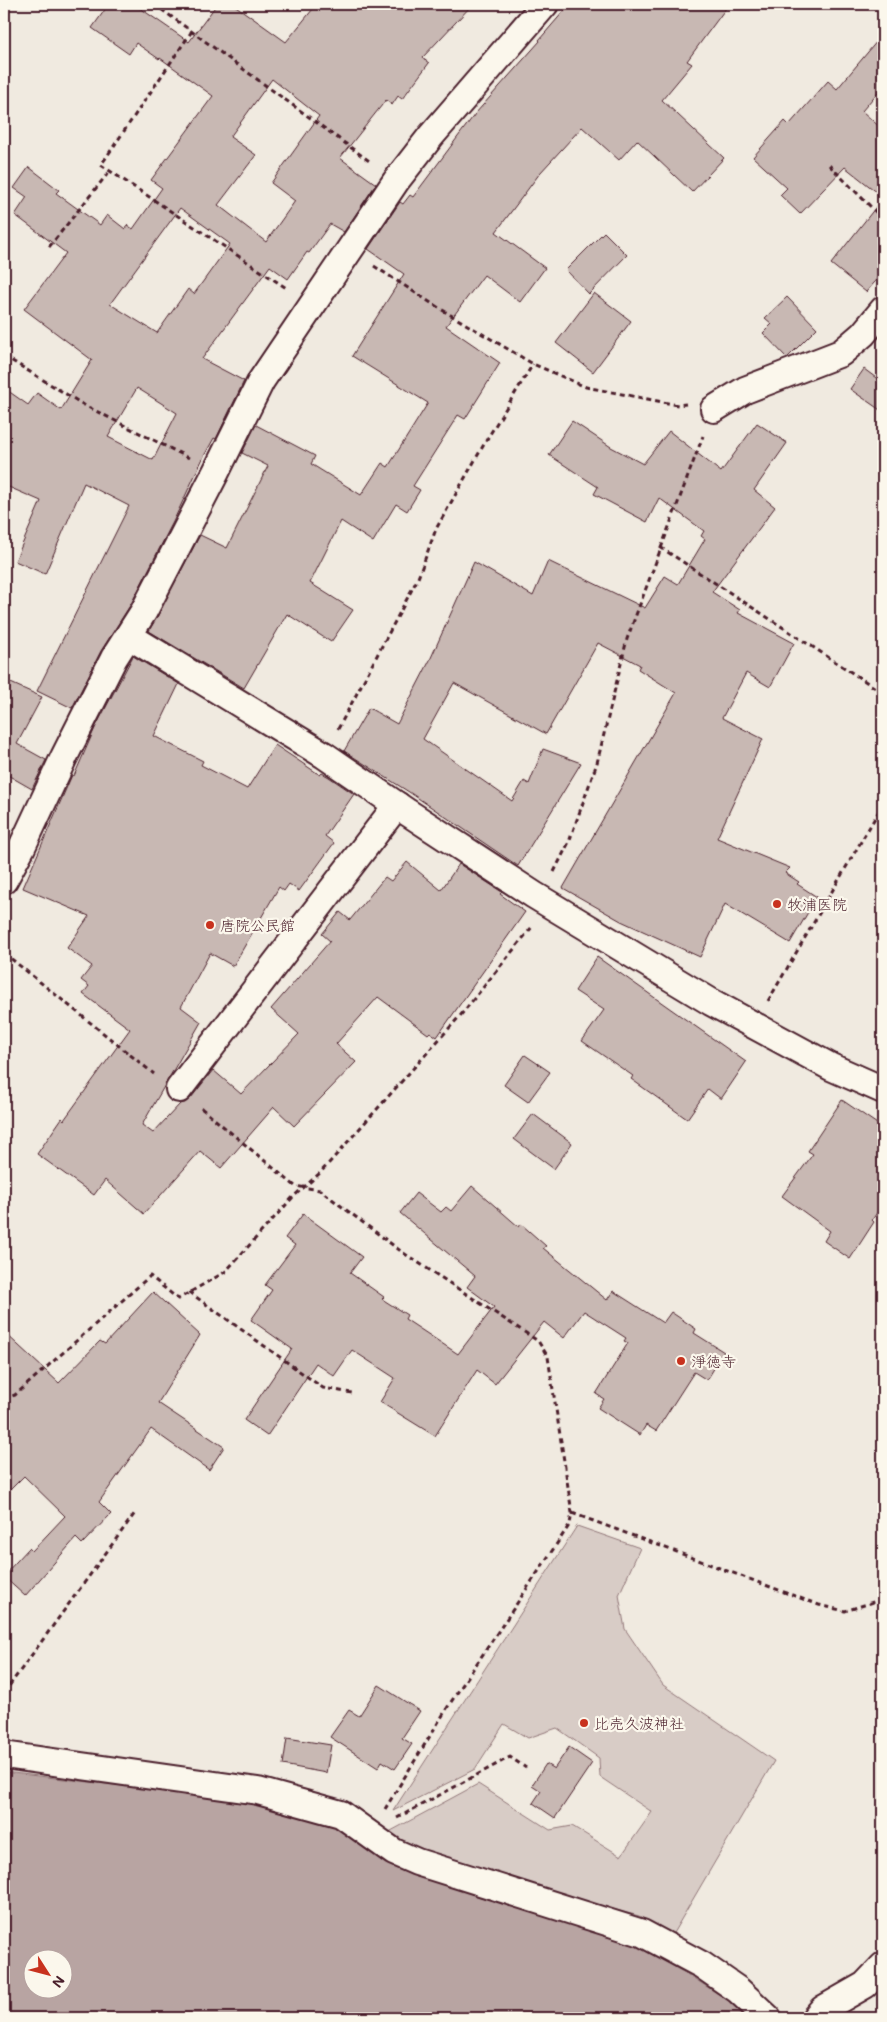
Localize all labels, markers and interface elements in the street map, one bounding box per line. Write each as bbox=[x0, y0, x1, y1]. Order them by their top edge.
place label: 牧浦医院 bbox=[787, 894, 847, 914]
marker: 牧浦医院 bbox=[771, 898, 783, 910]
place label: 唐院公民館 bbox=[220, 915, 295, 935]
marker: 唐院公民館 bbox=[204, 919, 216, 931]
place label: 淨徳寺 bbox=[691, 1351, 736, 1371]
marker: 淨徳寺 bbox=[675, 1355, 687, 1367]
place label: 比売久波神社 bbox=[594, 1713, 684, 1733]
marker: 比売久波神社 bbox=[578, 1717, 590, 1729]
north arrow bbox=[22, 1950, 72, 2000]
text: N bbox=[48, 1972, 70, 1992]

